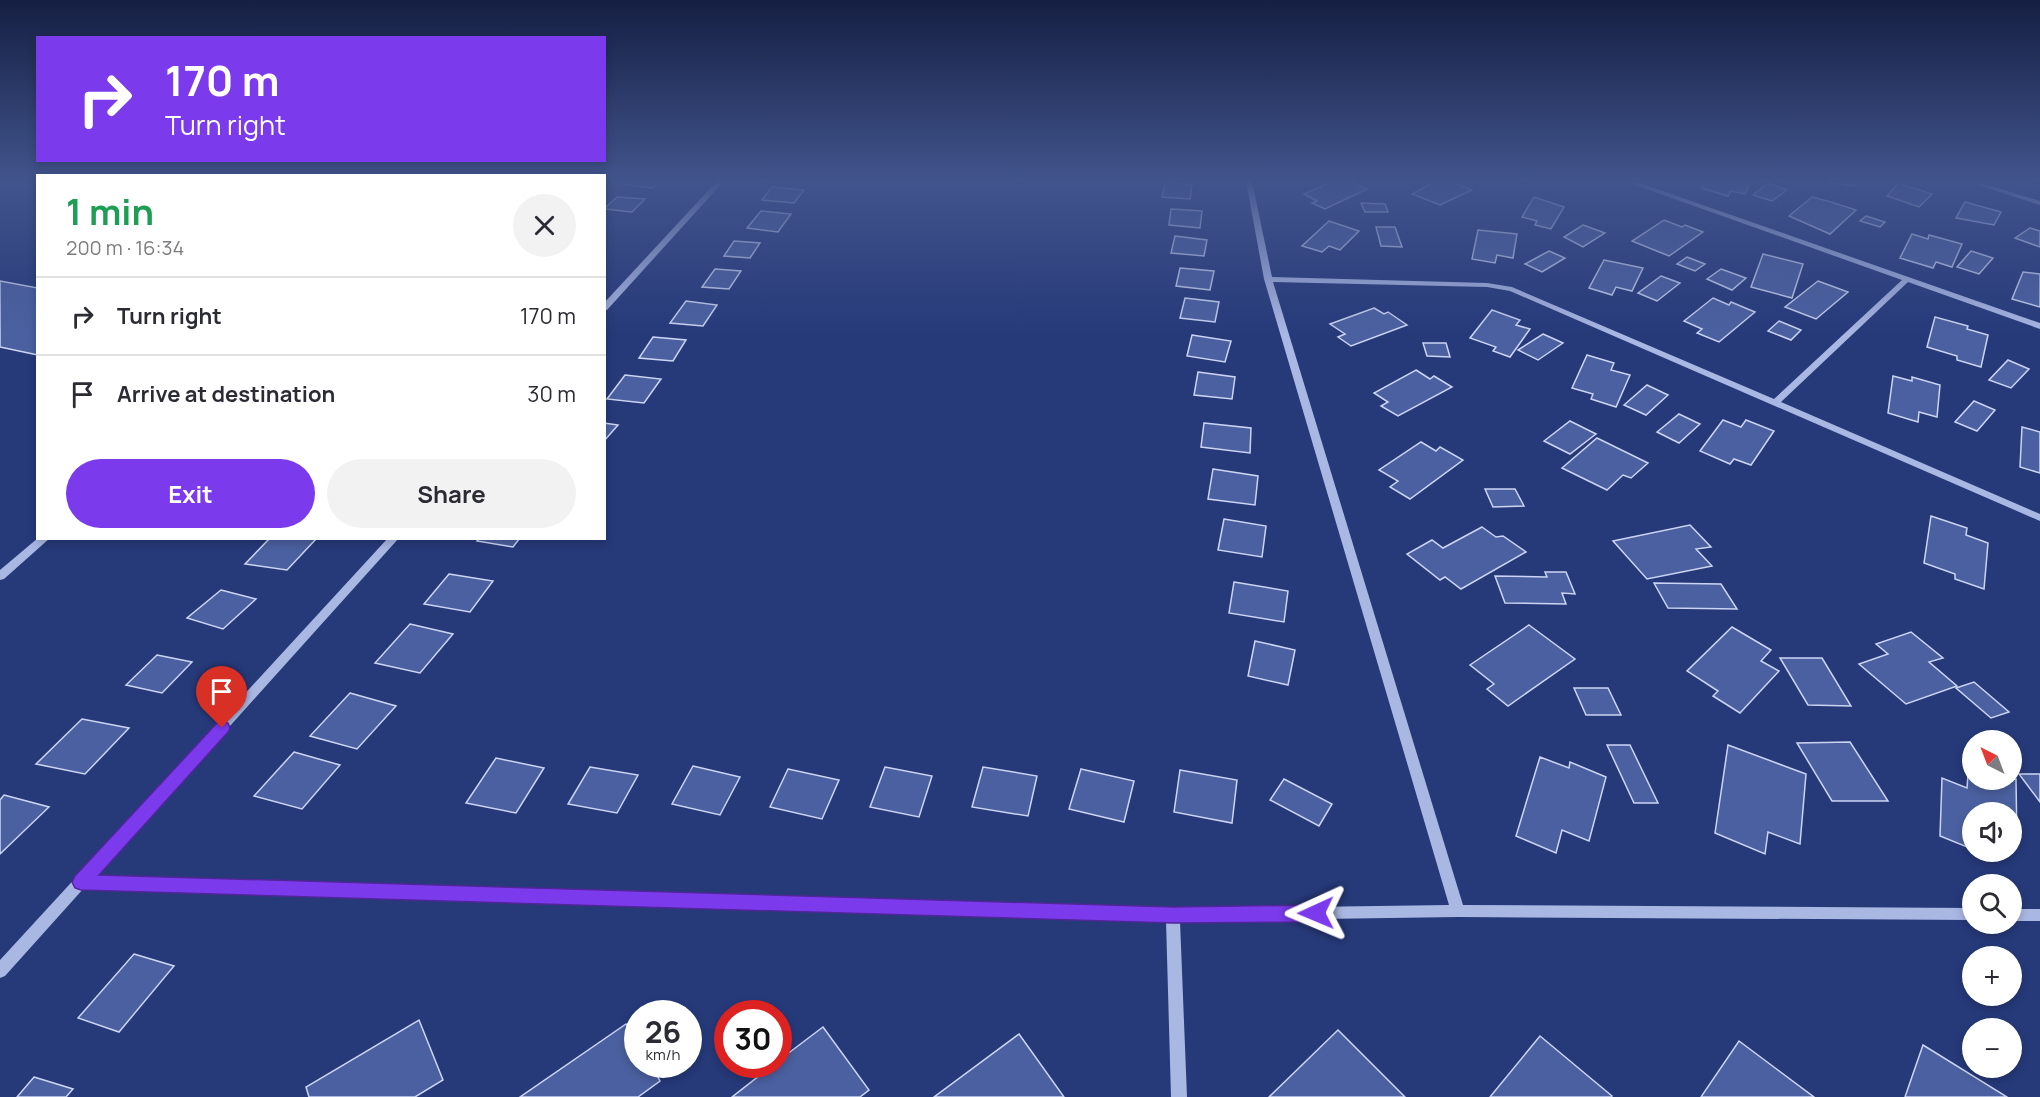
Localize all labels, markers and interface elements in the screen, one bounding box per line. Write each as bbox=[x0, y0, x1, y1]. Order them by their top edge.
text: 170 m bbox=[165, 51, 280, 109]
icon: right bbox=[66, 60, 144, 138]
text: Turn right bbox=[165, 106, 286, 143]
text: 1 min bbox=[66, 187, 154, 236]
button: close bbox=[513, 194, 576, 257]
text: 200 m · 16:34 bbox=[66, 234, 184, 261]
icon: right bbox=[66, 300, 99, 333]
text: Turn right bbox=[117, 301, 222, 331]
text: 170 m bbox=[520, 301, 576, 331]
icon: arrive bbox=[66, 378, 99, 411]
text: Arrive at destination bbox=[117, 379, 335, 409]
text: 30 m bbox=[527, 379, 576, 409]
button: Exit bbox=[66, 459, 315, 528]
button: Share bbox=[327, 459, 576, 528]
pin bbox=[196, 666, 247, 728]
icon: arrive bbox=[205, 675, 238, 708]
north arrow bbox=[1962, 730, 2022, 790]
map controls bbox=[1962, 730, 2022, 1078]
button: sound bbox=[1962, 802, 2022, 862]
button: search bbox=[1962, 874, 2022, 934]
position arrow bbox=[1284, 881, 1348, 945]
button: + bbox=[1962, 946, 2022, 1006]
speed limit sign: 30 bbox=[714, 1000, 792, 1078]
text: 26 bbox=[645, 1011, 681, 1052]
button: − bbox=[1962, 1018, 2022, 1078]
text: km/h bbox=[646, 1044, 680, 1065]

